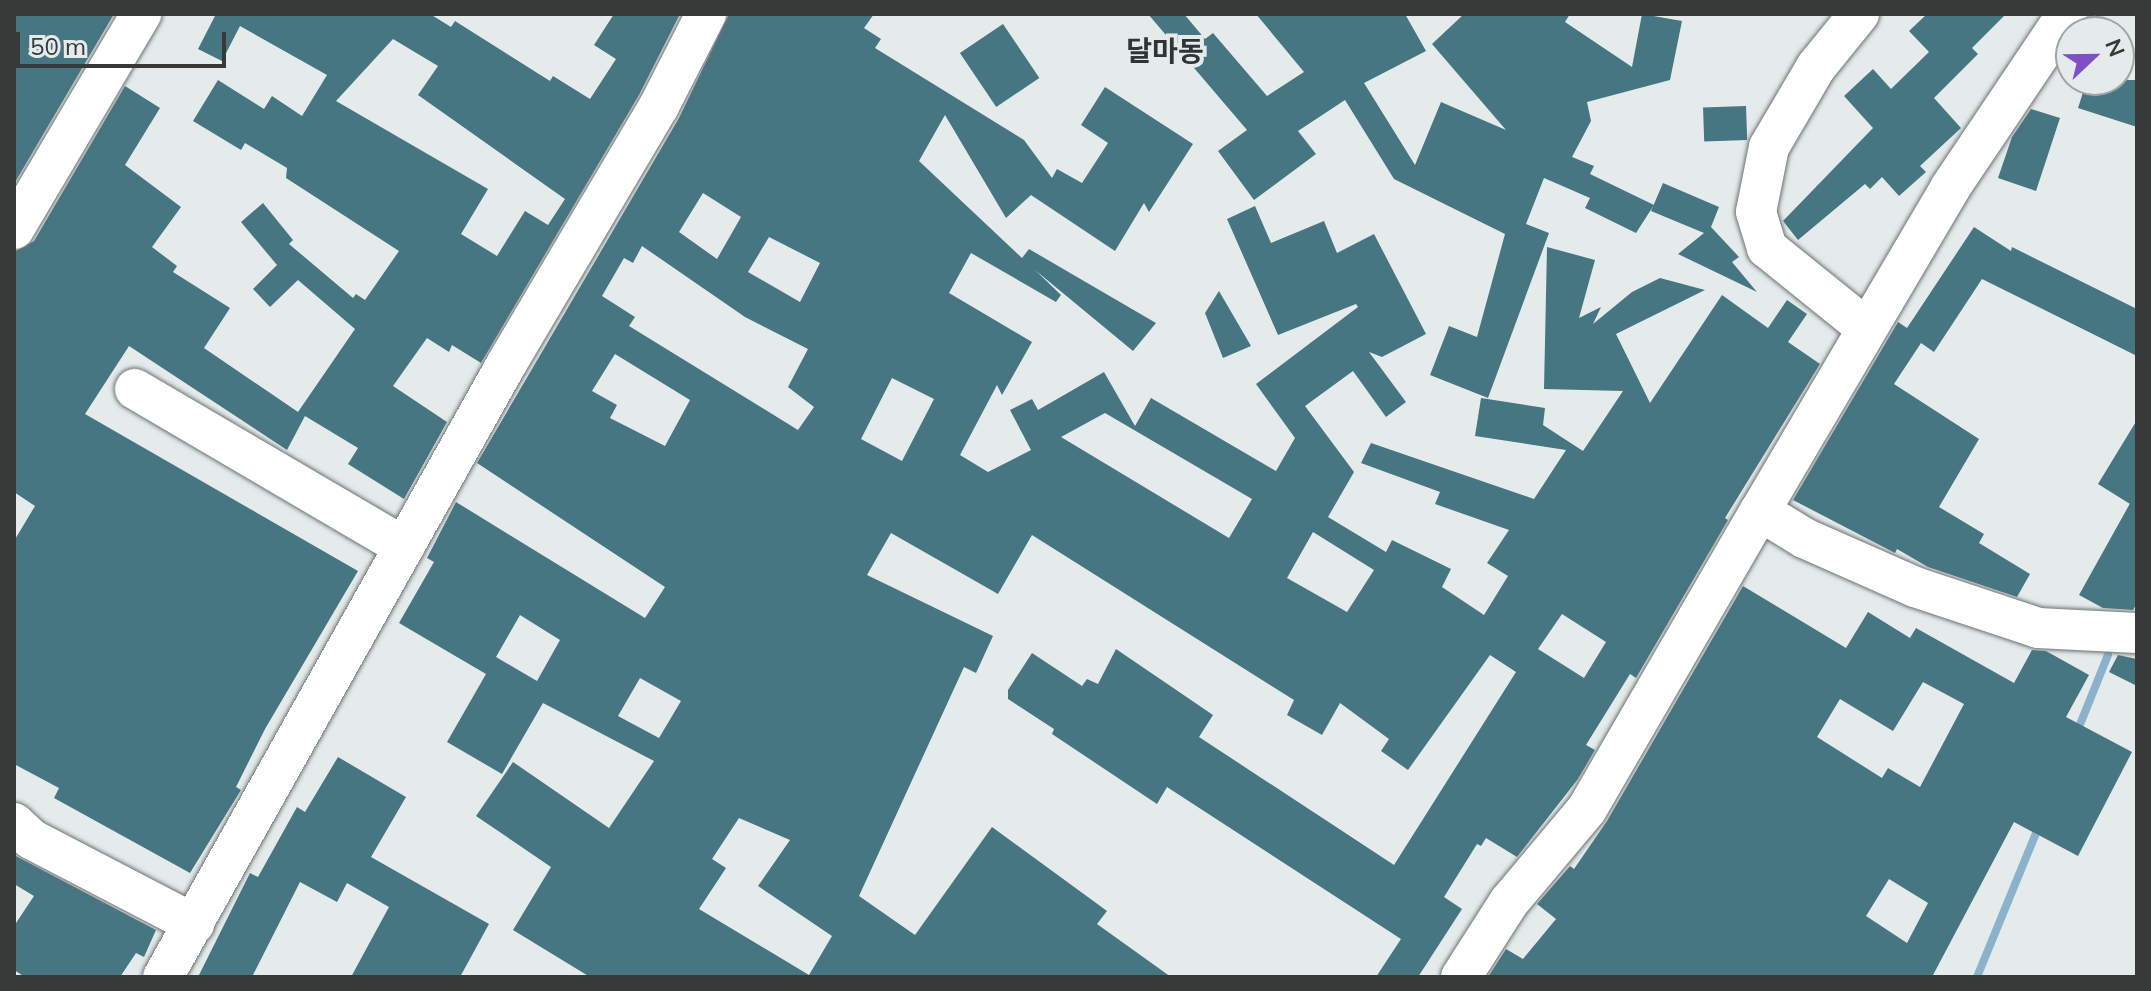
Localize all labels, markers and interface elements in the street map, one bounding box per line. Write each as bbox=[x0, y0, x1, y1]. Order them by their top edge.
scale bar bbox=[20, 16, 230, 66]
north arrow bbox=[2055, 16, 2135, 96]
text: 50 m bbox=[30, 31, 86, 61]
district label: 달마동 bbox=[1126, 34, 1204, 68]
text: N bbox=[2099, 35, 2131, 61]

